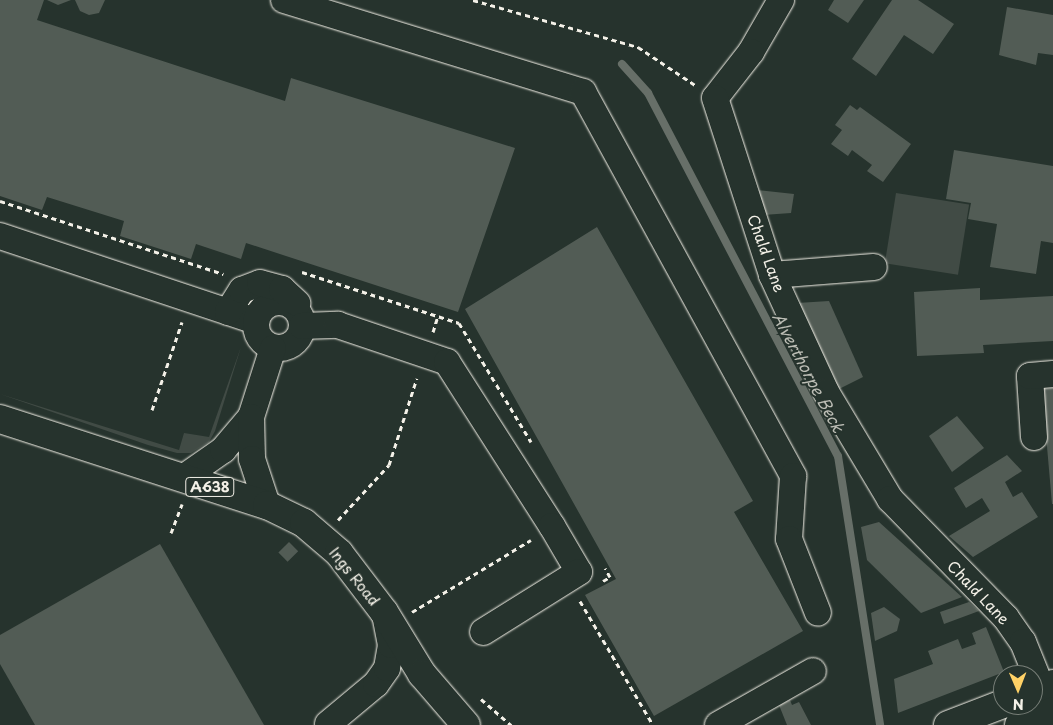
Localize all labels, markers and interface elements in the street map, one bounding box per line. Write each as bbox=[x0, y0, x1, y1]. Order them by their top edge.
street label: Chald Lane bbox=[744, 211, 790, 295]
water label: Alverthorpe Beck bbox=[769, 309, 849, 435]
road number: A638 bbox=[185, 476, 235, 498]
street label: Ings Road bbox=[326, 543, 384, 609]
street label: Chald Lane bbox=[944, 556, 1014, 628]
north arrow bbox=[993, 665, 1043, 715]
text: N bbox=[1013, 694, 1024, 715]

